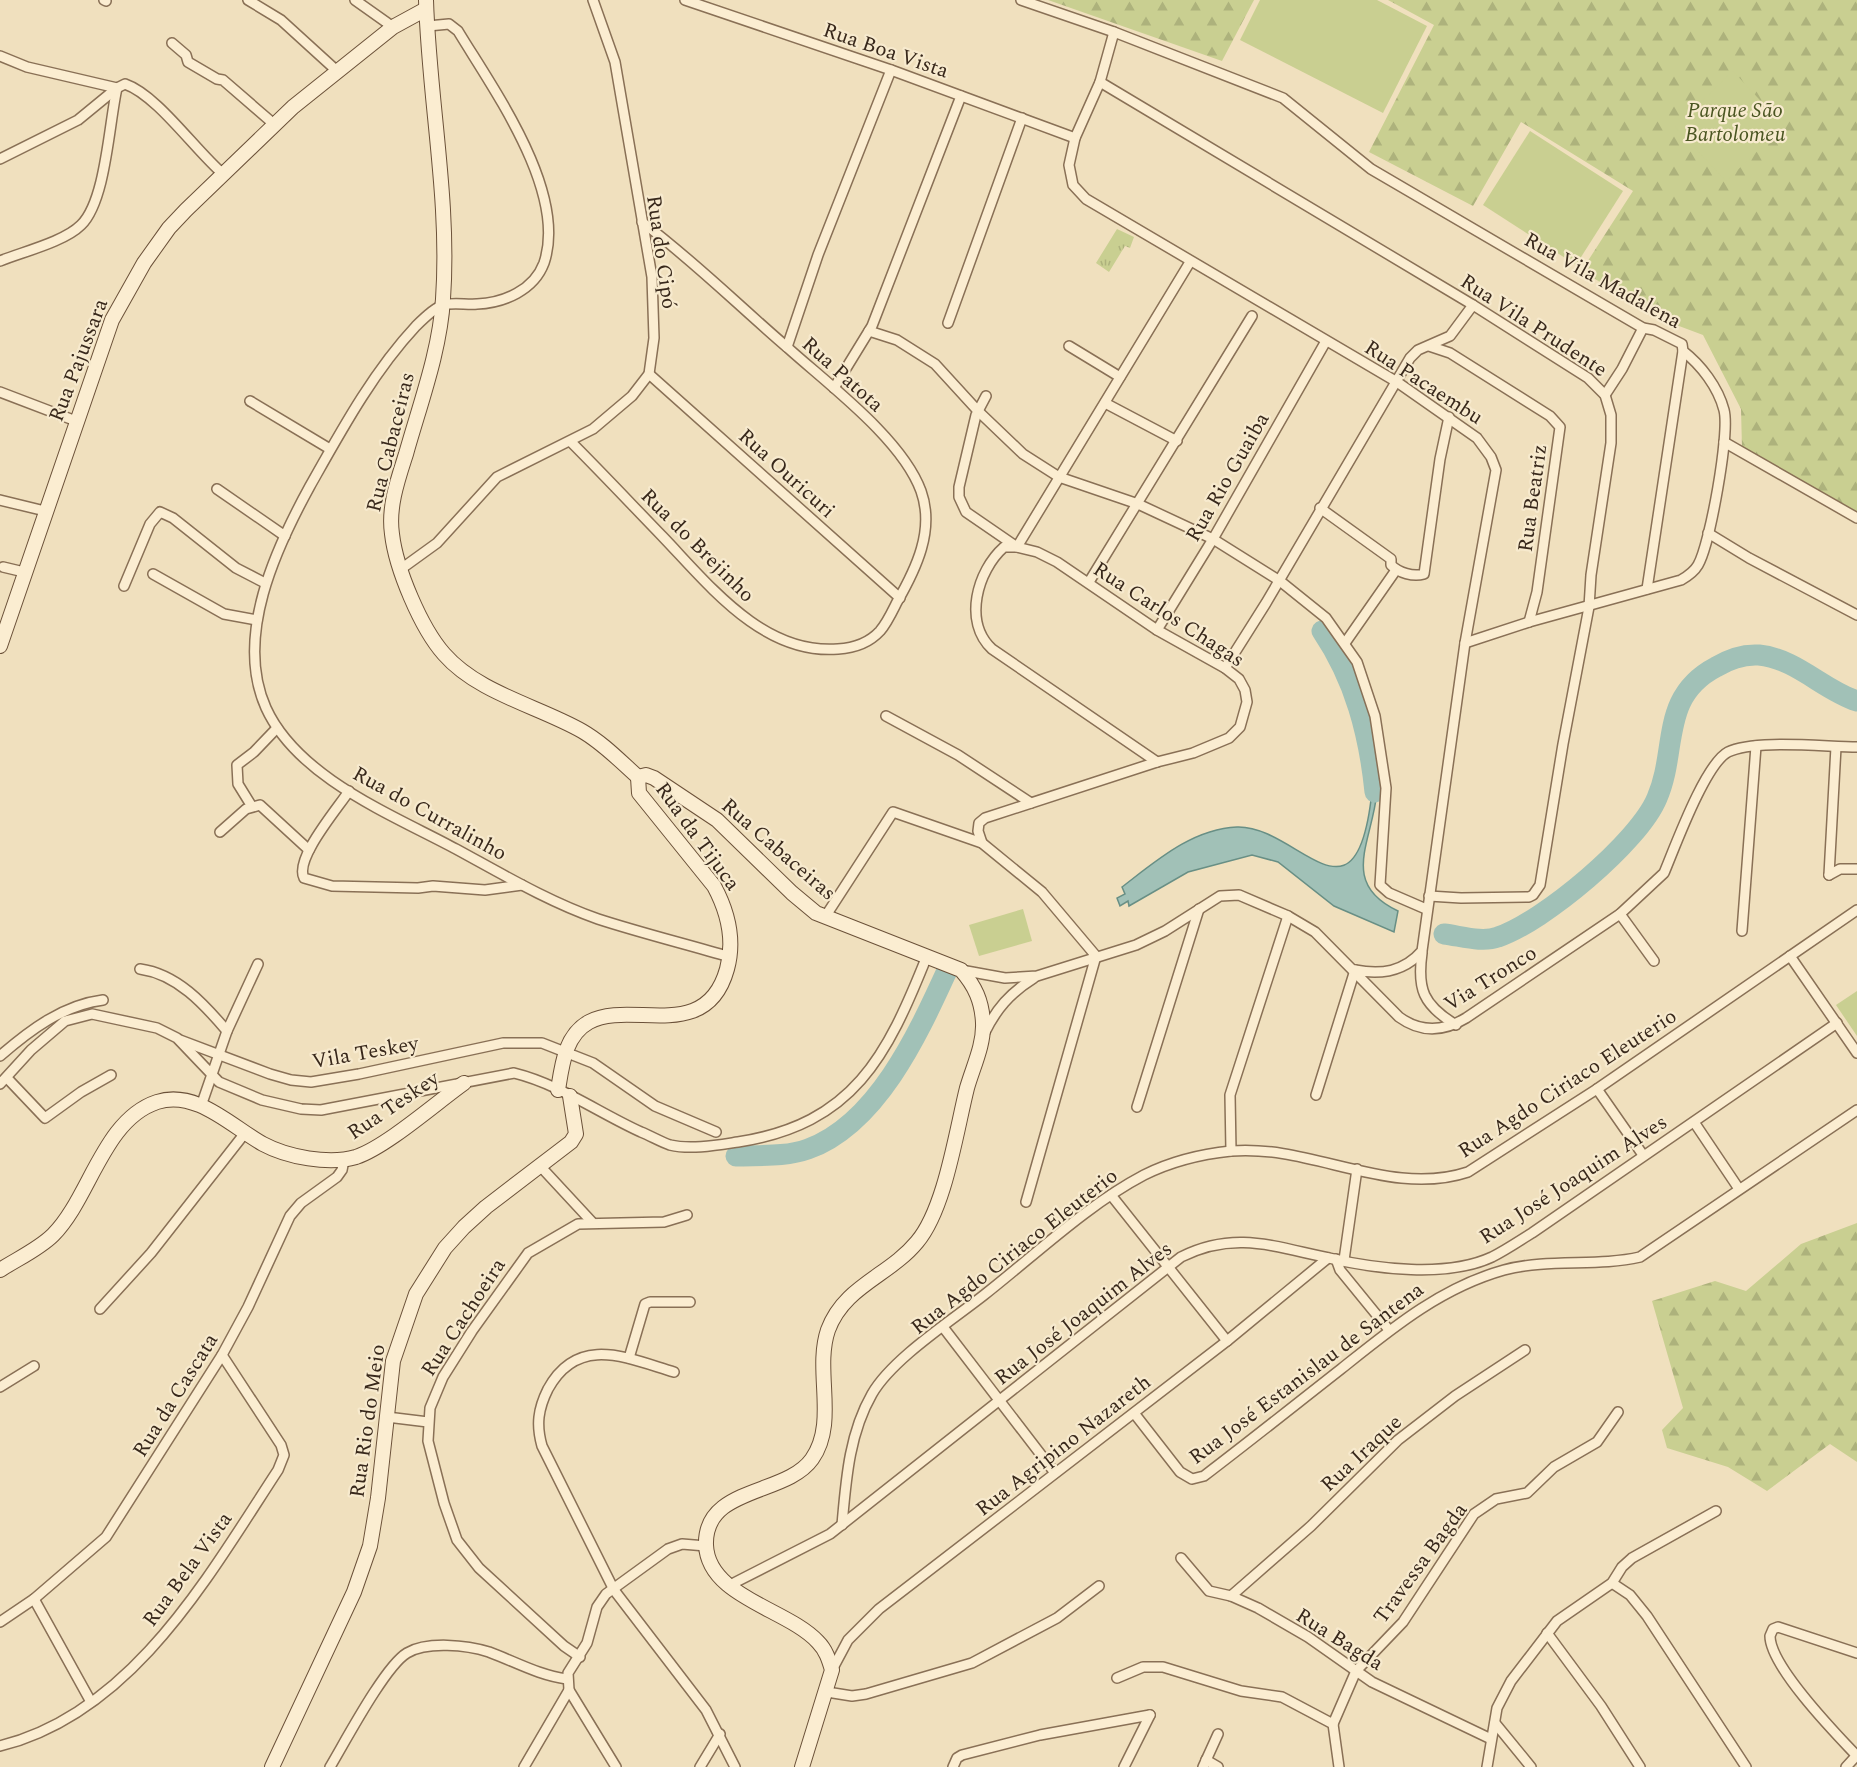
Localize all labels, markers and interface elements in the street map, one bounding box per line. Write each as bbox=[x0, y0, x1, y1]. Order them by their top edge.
street label: Rua Boa Vista bbox=[819, 15, 953, 88]
park label: Parque São Bartolomeu bbox=[1685, 95, 1785, 151]
street label: Rua do Cipó bbox=[637, 193, 685, 311]
street label: Rua Vila Madalena bbox=[1518, 224, 1688, 338]
street label: Rua Vila Prudente bbox=[1453, 266, 1613, 386]
street label: Rua Pajussara bbox=[41, 293, 117, 427]
street label: Rua Patota bbox=[794, 329, 891, 421]
street label: Rua Pacaembu bbox=[1358, 332, 1490, 433]
street label: Rua Cabaceiras bbox=[358, 369, 424, 516]
street label: Rua Rio Guaiba bbox=[1178, 406, 1278, 548]
street label: Rua Ouricuri bbox=[730, 421, 842, 526]
street label: Rua Beatriz bbox=[1510, 442, 1556, 554]
street label: Rua do Brejinho bbox=[633, 481, 762, 610]
street label: Rua Carlos Chagas bbox=[1086, 554, 1251, 676]
street label: Rua do Curralinho bbox=[346, 758, 513, 870]
street label: Rua da Tijuca bbox=[647, 775, 748, 898]
street label: Rua Cabaceiras bbox=[714, 791, 843, 909]
street label: Via Tronco bbox=[1438, 938, 1543, 1020]
street label: Rua Agdo Ciriaco Eleuterio bbox=[1452, 1001, 1683, 1167]
street label: Vila Teskey bbox=[309, 1028, 422, 1078]
street label: Rua Teskey bbox=[341, 1063, 447, 1148]
street label: Rua José Joaquim Alves bbox=[1473, 1107, 1674, 1253]
street label: Rua Agdo Ciriaco Eleuterio bbox=[904, 1161, 1125, 1343]
street label: Rua José Joaquim Alves bbox=[988, 1234, 1180, 1394]
street label: Rua Cachoeira bbox=[413, 1251, 515, 1383]
street label: Rua José Estanislau de Santena bbox=[1182, 1274, 1432, 1473]
street label: Rua da Cascata bbox=[125, 1327, 227, 1464]
street label: Rua Rio do Meio bbox=[341, 1342, 395, 1500]
street label: Rua Agripino Nazareth bbox=[969, 1367, 1158, 1525]
street label: Rua Iraque bbox=[1314, 1407, 1410, 1500]
street label: Travessa Bagda bbox=[1366, 1496, 1476, 1631]
street label: Rua Bela Vista bbox=[135, 1505, 241, 1634]
street label: Rua Bagda bbox=[1289, 1600, 1390, 1680]

